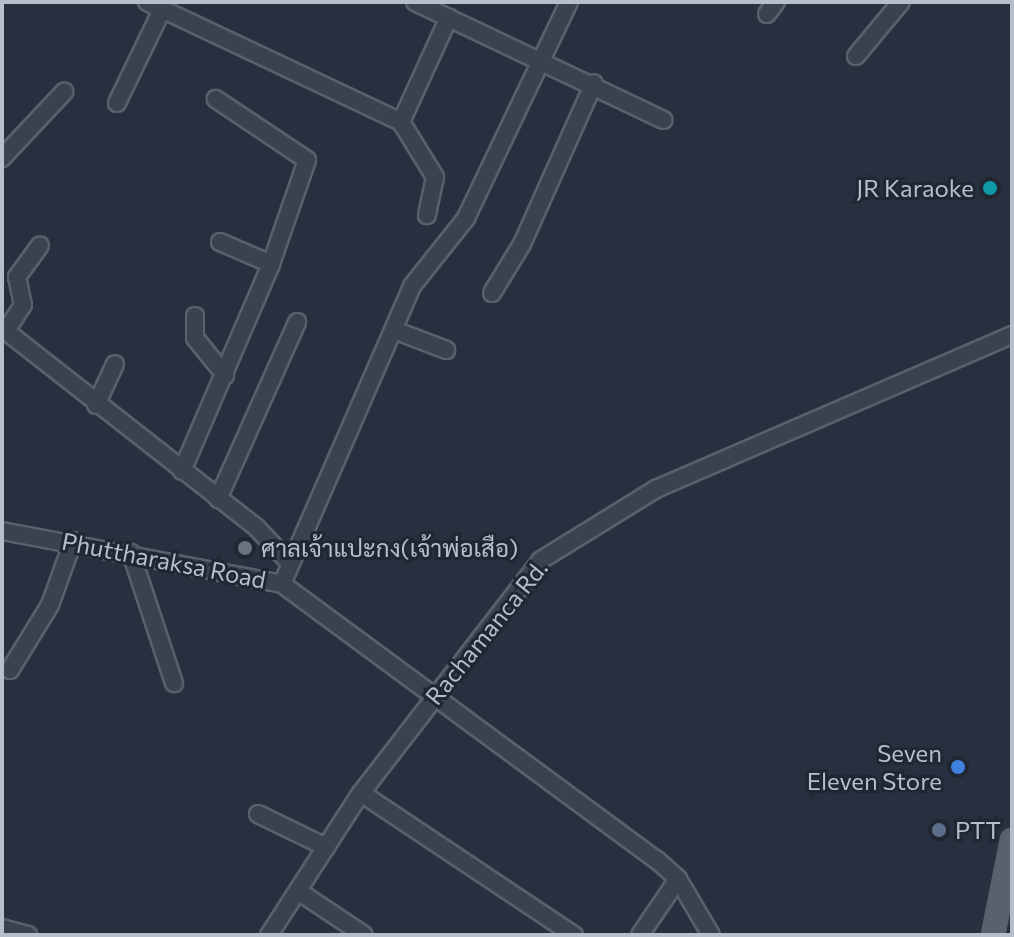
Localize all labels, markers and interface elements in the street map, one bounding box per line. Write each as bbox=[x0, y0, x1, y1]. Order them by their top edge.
place label: JR Karaoke bbox=[856, 174, 974, 202]
marker: JR Karaoke bbox=[981, 179, 999, 197]
street label: Phuttharaksa Road bbox=[60, 526, 268, 594]
place label: ศาลเจ้าแปะกง(เจ้าพ่อเสือ) bbox=[261, 534, 518, 562]
marker: ศาลเจ้าแปะกง(เจ้าพ่อเสือ) bbox=[236, 539, 254, 557]
street label: Rachamanca Rd. bbox=[419, 554, 553, 710]
place label: Seven Eleven Store bbox=[807, 739, 942, 795]
marker: Seven Eleven Store bbox=[949, 758, 967, 776]
place label: PTT bbox=[955, 816, 1001, 844]
marker: PTT bbox=[930, 821, 948, 839]

